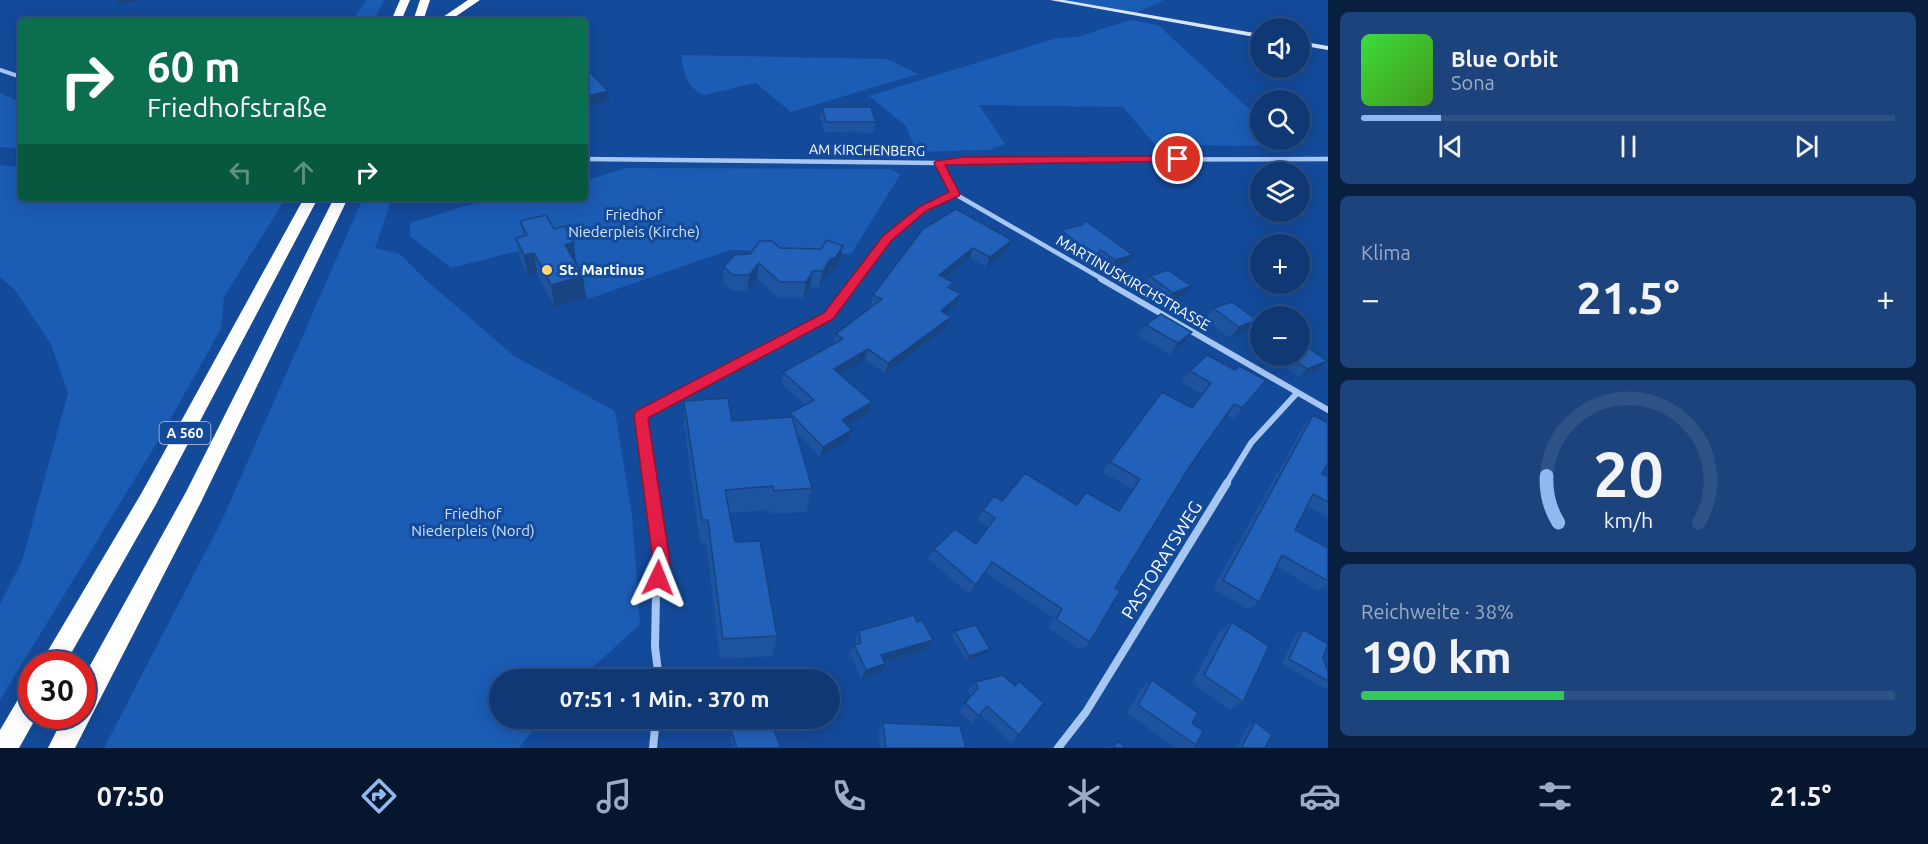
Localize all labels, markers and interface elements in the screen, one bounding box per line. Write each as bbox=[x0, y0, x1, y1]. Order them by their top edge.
map controls bbox=[1250, 18, 1310, 366]
button: sound bbox=[1250, 18, 1310, 78]
icon: right bbox=[48, 42, 126, 120]
text: 60 m bbox=[147, 43, 241, 90]
text: Blue Orbit bbox=[1451, 46, 1558, 71]
text: Sona bbox=[1451, 71, 1495, 94]
button: search bbox=[1250, 90, 1310, 150]
text: Friedhofstraße bbox=[147, 92, 327, 122]
icon: previous bbox=[1434, 130, 1467, 163]
icon: pause bbox=[1612, 130, 1645, 163]
icon: next bbox=[1790, 130, 1823, 163]
pin bbox=[1152, 133, 1203, 184]
street label: AM KIRCHENBERG bbox=[809, 141, 925, 159]
icon: arrive bbox=[1161, 142, 1194, 175]
icon: left bbox=[224, 156, 257, 189]
icon: ahead bbox=[287, 156, 320, 189]
icon: right bbox=[350, 156, 383, 189]
button: layers bbox=[1250, 162, 1310, 222]
park label: Friedhof Niederpleis (Kirche) bbox=[568, 206, 700, 240]
street label: MARTINUSKIRCHSTRASSE bbox=[1053, 231, 1213, 334]
button: + bbox=[1250, 234, 1310, 294]
text: Klima bbox=[1361, 241, 1411, 264]
place label: St. Martinus bbox=[559, 261, 644, 278]
marker: St. Martinus bbox=[540, 263, 554, 277]
text: 21.5° bbox=[1576, 272, 1680, 323]
text: − bbox=[1361, 280, 1380, 317]
text: + bbox=[1876, 280, 1895, 317]
button: − bbox=[1250, 306, 1310, 366]
road number: A 560 bbox=[160, 422, 210, 444]
text: 20 bbox=[1593, 439, 1663, 509]
street label: PASTORATSWEG bbox=[1117, 497, 1205, 622]
park label: Friedhof Niederpleis (Nord) bbox=[411, 505, 535, 539]
text: km/h bbox=[1603, 508, 1653, 532]
position arrow bbox=[626, 546, 690, 610]
text: Reichweite · 38% bbox=[1361, 600, 1514, 623]
text: 190 km bbox=[1361, 631, 1512, 682]
speed limit sign: 30 bbox=[18, 651, 96, 729]
text: 07:51 · 1 Min. · 370 m bbox=[560, 686, 769, 711]
icon: directions bbox=[358, 775, 400, 817]
icon: music bbox=[593, 775, 635, 817]
icon: phone bbox=[828, 775, 870, 817]
icon: climate bbox=[1063, 775, 1105, 817]
icon: car bbox=[1299, 775, 1341, 817]
icon: filters bbox=[1534, 775, 1576, 817]
text: 07:50 bbox=[97, 781, 164, 811]
text: 21.5° bbox=[1769, 781, 1831, 811]

